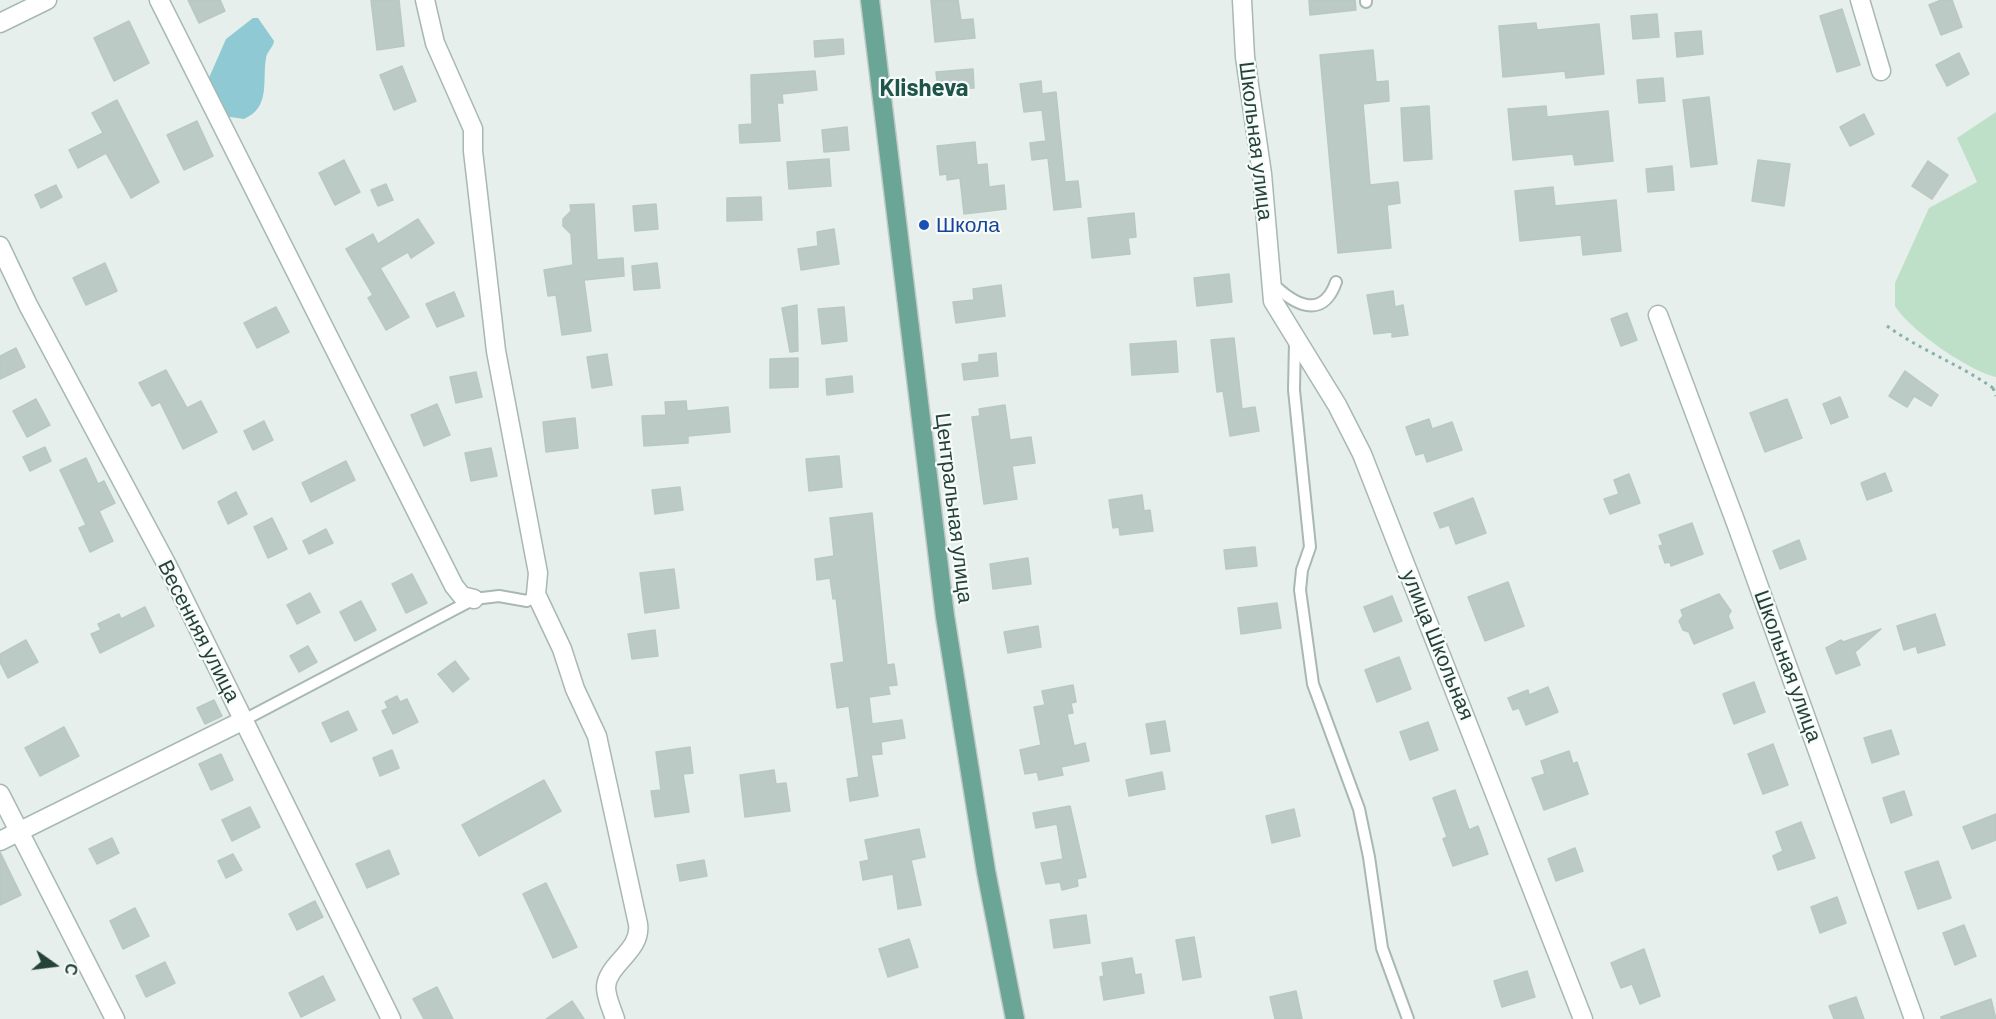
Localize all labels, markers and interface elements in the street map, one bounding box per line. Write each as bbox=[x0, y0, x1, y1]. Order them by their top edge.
street label: Школьная улица bbox=[1234, 60, 1278, 222]
district label: Klisheva bbox=[879, 74, 969, 102]
place label: Школа bbox=[936, 212, 1000, 238]
marker: Школа bbox=[917, 218, 931, 232]
street label: Центральная улица bbox=[930, 411, 978, 605]
street label: Весенняя улица bbox=[152, 556, 246, 706]
street label: улица Школьная bbox=[1396, 566, 1480, 724]
street label: Школьная улица bbox=[1749, 587, 1827, 745]
north arrow bbox=[24, 935, 84, 995]
text: С bbox=[61, 962, 83, 977]

